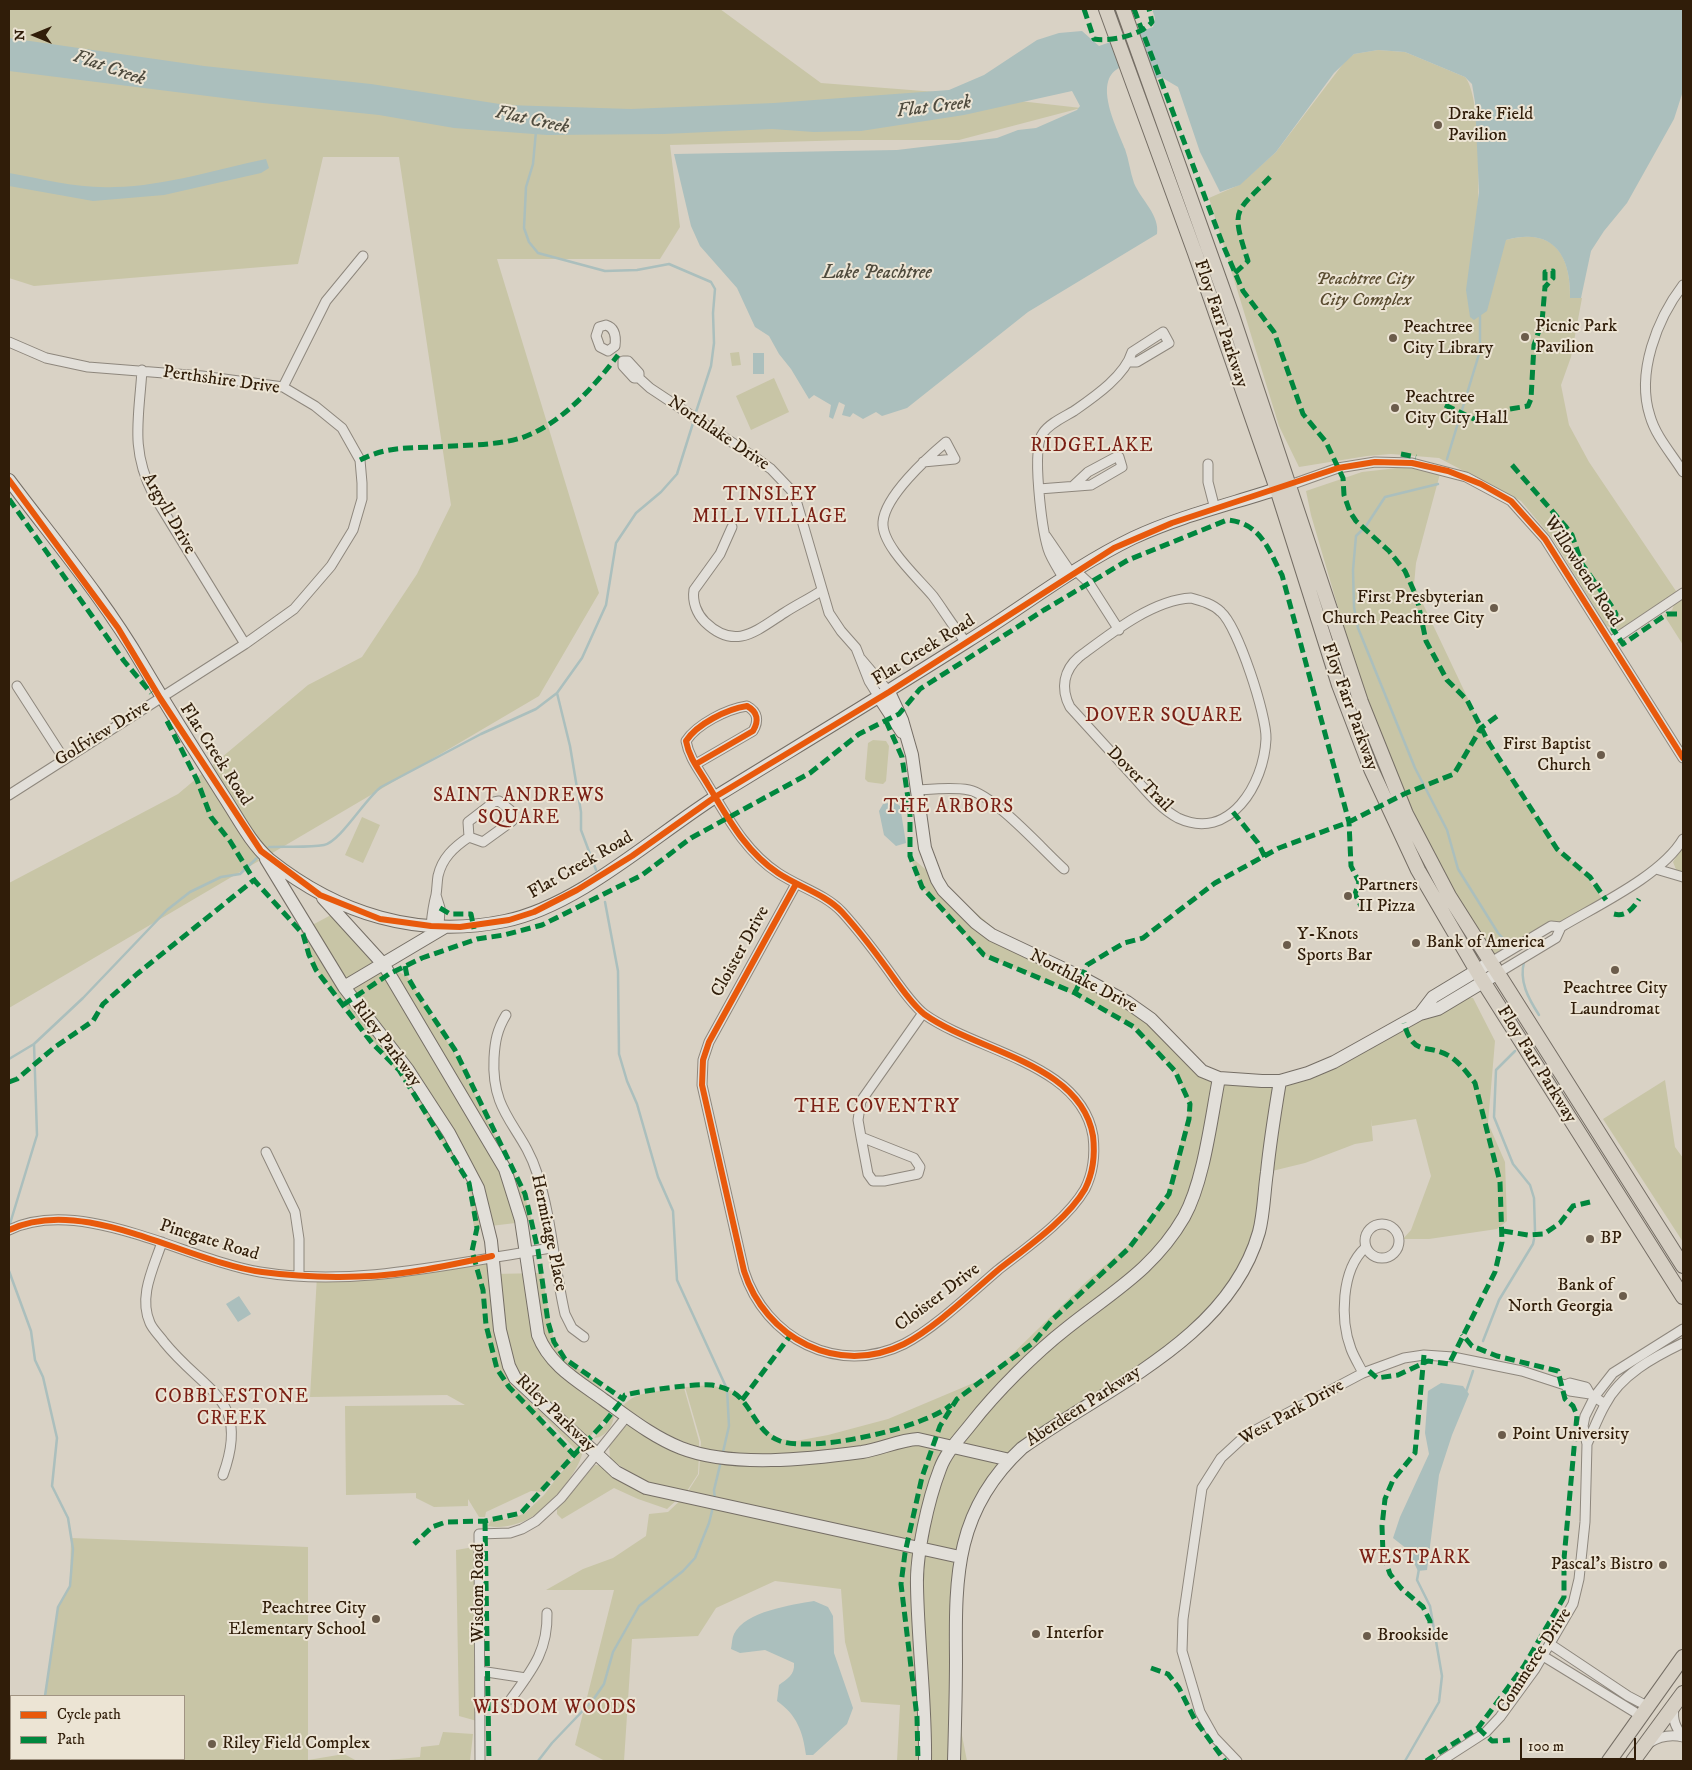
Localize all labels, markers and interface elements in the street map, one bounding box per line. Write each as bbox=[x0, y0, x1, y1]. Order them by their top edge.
north arrow bbox=[10, 10, 60, 60]
text: N bbox=[11, 29, 29, 41]
water label: Flat Creek bbox=[70, 46, 148, 92]
water label: Flat Creek bbox=[895, 92, 973, 124]
water label: Flat Creek bbox=[493, 102, 571, 140]
place label: Drake Field Pavilion bbox=[1448, 104, 1533, 146]
marker: Drake Field Pavilion bbox=[1432, 119, 1444, 131]
street label: Floy Farr Parkway bbox=[1188, 257, 1252, 391]
water label: Lake Peachtree bbox=[822, 263, 932, 285]
park label: Peachtree City City Complex bbox=[1316, 269, 1414, 312]
place label: Picnic Park Pavilion bbox=[1535, 316, 1617, 358]
place label: Peachtree City Library bbox=[1403, 317, 1493, 359]
marker: Picnic Park Pavilion bbox=[1519, 331, 1531, 343]
marker: Peachtree City Library bbox=[1387, 332, 1399, 344]
street label: Perthshire Drive bbox=[161, 362, 281, 400]
place label: Peachtree City City Hall bbox=[1405, 387, 1508, 429]
street label: Northlake Drive bbox=[663, 392, 773, 476]
marker: Peachtree City City Hall bbox=[1389, 402, 1401, 414]
district label: RIDGELAKE bbox=[1029, 436, 1155, 458]
street label: Argyll Drive bbox=[136, 470, 200, 558]
district label: TINSLEY MILL VILLAGE bbox=[691, 485, 849, 529]
street label: Willowbend Road bbox=[1538, 513, 1626, 631]
place label: First Presbyterian Church Peachtree City bbox=[1322, 587, 1484, 630]
marker: First Presbyterian Church Peachtree City bbox=[1488, 602, 1500, 614]
street label: Flat Creek Road bbox=[869, 611, 979, 691]
street label: Floy Farr Parkway bbox=[1316, 640, 1382, 774]
street label: Golfview Drive bbox=[51, 696, 155, 772]
street label: Flat Creek Road bbox=[174, 700, 256, 810]
district label: DOVER SQUARE bbox=[1084, 706, 1244, 728]
place label: First Baptist Church bbox=[1503, 734, 1591, 776]
street label: Dover Trail bbox=[1102, 743, 1176, 817]
marker: First Baptist Church bbox=[1595, 749, 1607, 761]
district label: SAINT ANDREWS SQUARE bbox=[431, 786, 607, 830]
district label: THE ARBORS bbox=[882, 797, 1016, 819]
street label: Flat Creek Road bbox=[525, 827, 637, 905]
place label: Partners II Pizza bbox=[1358, 875, 1418, 918]
marker: Partners II Pizza bbox=[1342, 890, 1354, 902]
street label: Cloister Drive bbox=[707, 903, 775, 1001]
place label: Y-Knots Sports Bar bbox=[1297, 924, 1372, 966]
place label: Bank of America bbox=[1426, 932, 1545, 954]
marker: Bank of America bbox=[1410, 937, 1422, 949]
marker: Y-Knots Sports Bar bbox=[1281, 939, 1293, 951]
street label: Northlake Drive bbox=[1025, 946, 1141, 1018]
marker: Peachtree City Laundromat bbox=[1609, 964, 1621, 976]
place label: Peachtree City Laundromat bbox=[1563, 978, 1667, 1021]
street label: Riley Parkway bbox=[346, 996, 426, 1092]
street label: Floy Farr Parkway bbox=[1491, 1002, 1581, 1128]
district label: THE COVENTRY bbox=[793, 1097, 961, 1119]
street label: Hermitage Place bbox=[525, 1172, 571, 1294]
street label: Pinegate Road bbox=[157, 1216, 261, 1266]
place label: BP bbox=[1600, 1228, 1622, 1250]
marker: BP bbox=[1584, 1233, 1596, 1245]
street label: Cloister Drive bbox=[891, 1259, 985, 1337]
place label: Bank of North Georgia bbox=[1508, 1275, 1613, 1318]
marker: Bank of North Georgia bbox=[1617, 1290, 1629, 1302]
street label: Aberdeen Parkway bbox=[1023, 1362, 1145, 1452]
street label: Riley Parkway bbox=[510, 1370, 600, 1458]
street label: West Park Drive bbox=[1236, 1375, 1348, 1451]
district label: COBBLESTONE CREEK bbox=[153, 1387, 311, 1431]
place label: Point University bbox=[1512, 1424, 1629, 1446]
marker: Point University bbox=[1496, 1429, 1508, 1441]
street label: Wisdom Road bbox=[468, 1543, 490, 1643]
district label: WESTPARK bbox=[1358, 1548, 1472, 1570]
place label: Pascal's Bistro bbox=[1551, 1554, 1653, 1576]
marker: Pascal's Bistro bbox=[1657, 1559, 1669, 1571]
place label: Peachtree City Elementary School bbox=[228, 1598, 366, 1640]
street label: Commerce Drive bbox=[1493, 1604, 1577, 1718]
marker: Peachtree City Elementary School bbox=[370, 1613, 382, 1625]
place label: Interfor bbox=[1046, 1623, 1104, 1645]
place label: Brookside bbox=[1377, 1625, 1448, 1647]
marker: Interfor bbox=[1030, 1628, 1042, 1640]
marker: Brookside bbox=[1361, 1630, 1373, 1642]
legend bbox=[10, 1695, 185, 1760]
district label: WISDOM WOODS bbox=[471, 1698, 639, 1720]
text: Cycle path bbox=[57, 1705, 121, 1724]
scale bar bbox=[1522, 1728, 1638, 1760]
text: Path bbox=[57, 1730, 85, 1749]
place label: Riley Field Complex bbox=[222, 1733, 370, 1755]
text: 100 m bbox=[1528, 1737, 1564, 1756]
marker: Riley Field Complex bbox=[206, 1738, 218, 1750]

